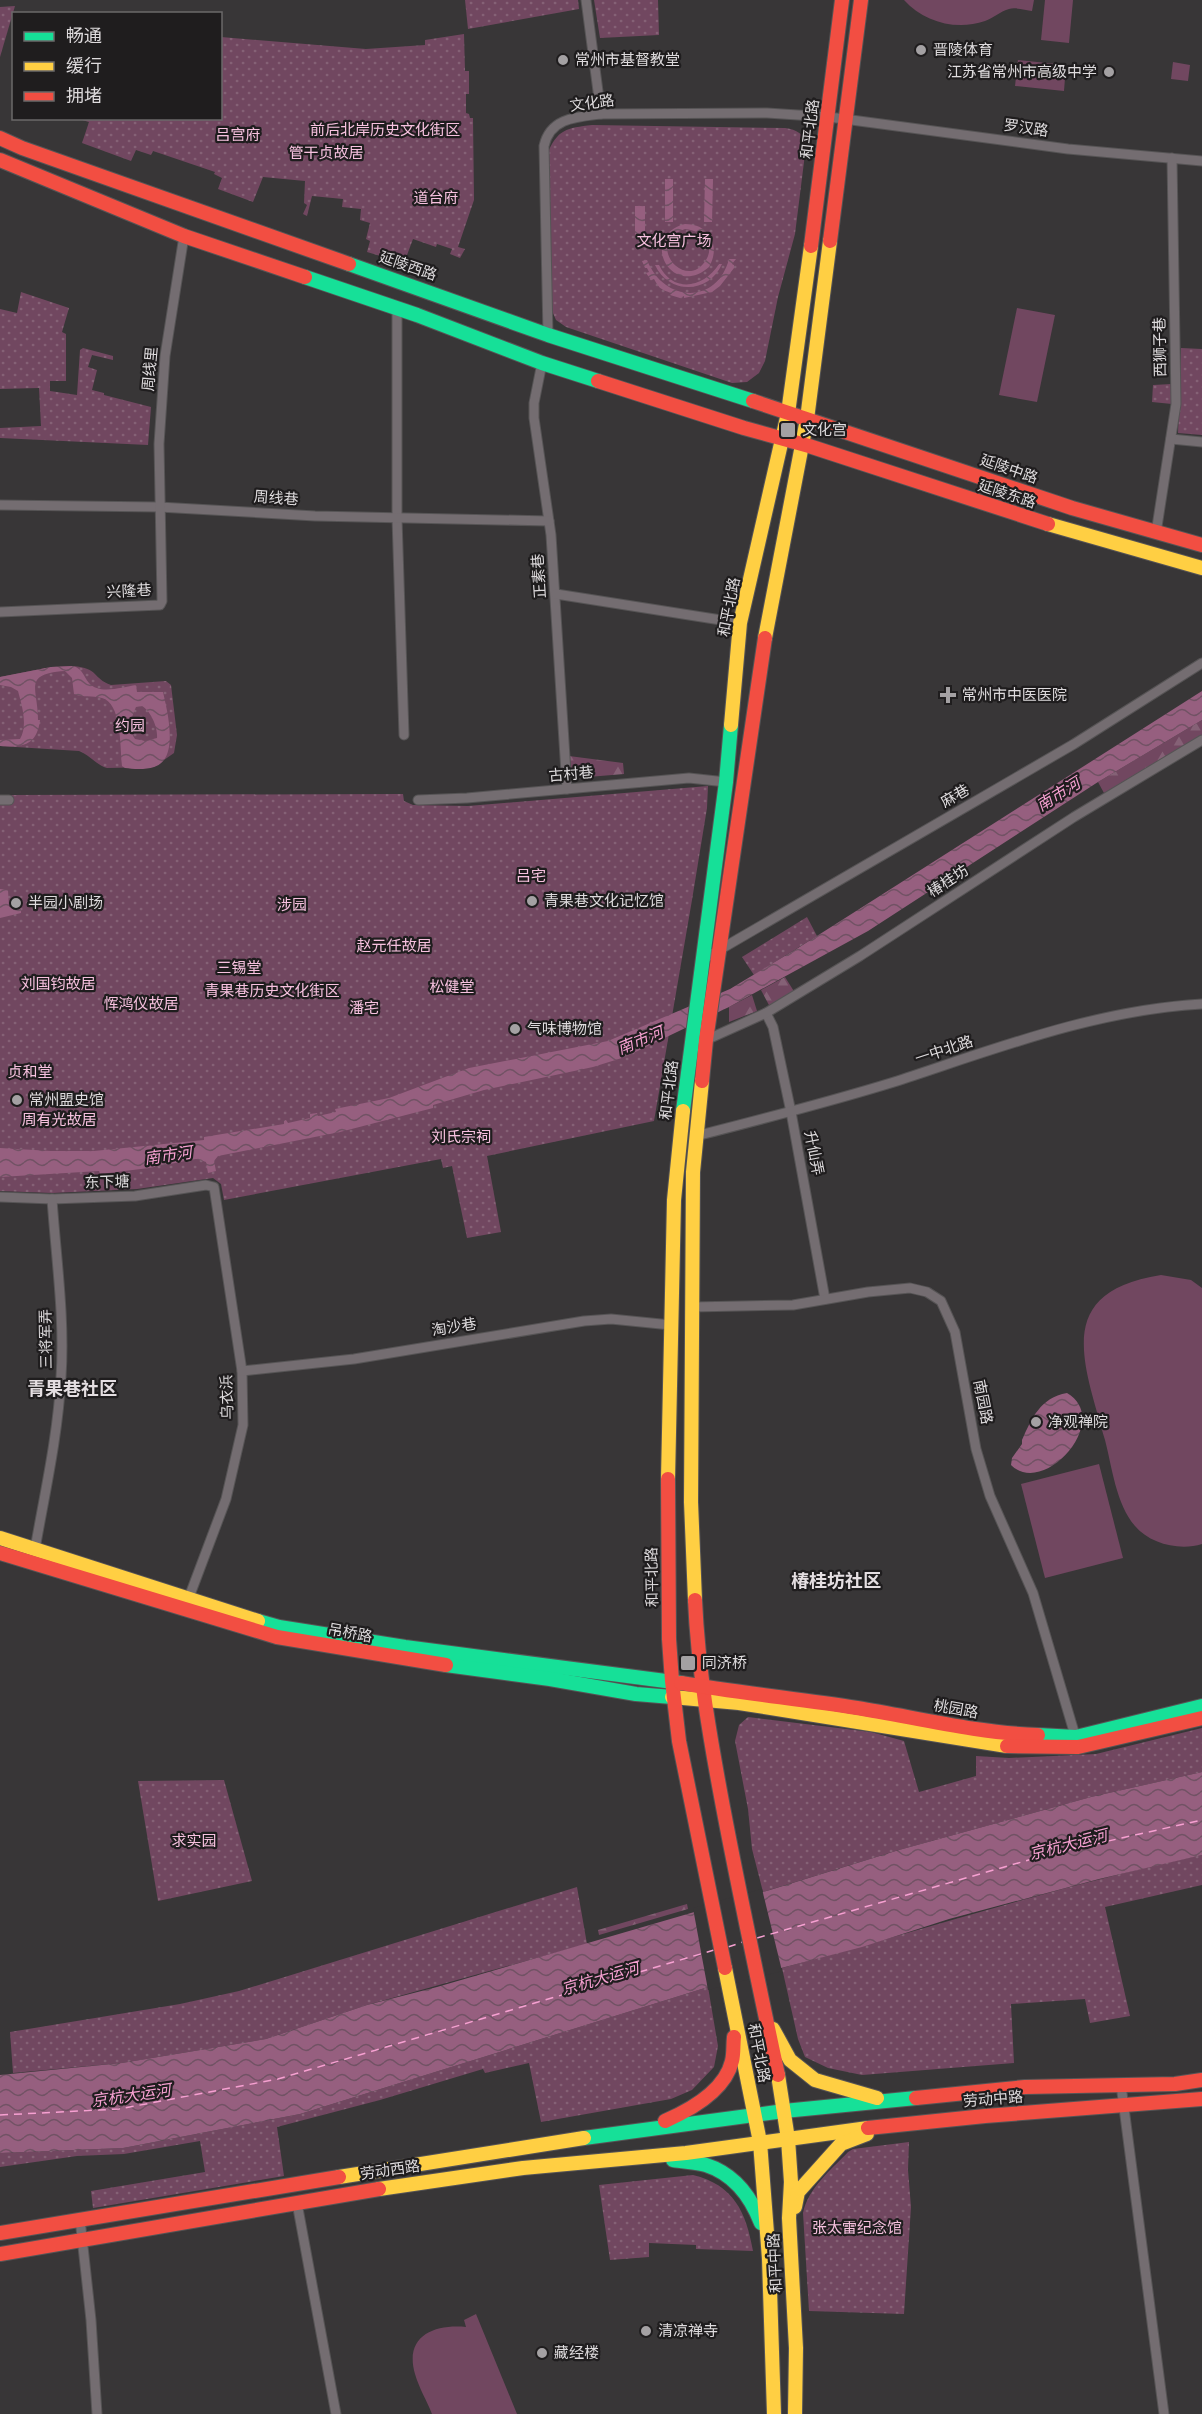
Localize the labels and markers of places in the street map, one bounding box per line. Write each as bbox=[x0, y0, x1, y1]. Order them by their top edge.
place label: 晋陵体育 bbox=[933, 40, 993, 60]
marker: 晋陵体育 bbox=[914, 43, 928, 57]
place label: 常州市基督教堂 bbox=[575, 50, 680, 70]
marker: 常州市基督教堂 bbox=[556, 53, 570, 67]
place label: 江苏省常州市高级中学 bbox=[947, 62, 1097, 82]
marker: 江苏省常州市高级中学 bbox=[1102, 65, 1116, 79]
place label: 文化宫 bbox=[802, 420, 847, 440]
marker: 文化宫 bbox=[779, 421, 797, 439]
place label: 常州市中医医院 bbox=[962, 685, 1067, 705]
marker: 常州市中医医院 bbox=[939, 686, 957, 704]
place label: 青果巷文化记忆馆 bbox=[544, 891, 664, 911]
place label: 半园小剧场 bbox=[28, 893, 103, 913]
marker: 青果巷文化记忆馆 bbox=[525, 894, 539, 908]
marker: 半园小剧场 bbox=[9, 896, 23, 910]
place label: 气味博物馆 bbox=[527, 1019, 602, 1039]
marker: 气味博物馆 bbox=[508, 1022, 522, 1036]
place label: 常州盟史馆 bbox=[29, 1090, 104, 1110]
marker: 常州盟史馆 bbox=[10, 1093, 24, 1107]
place label: 净观禅院 bbox=[1048, 1412, 1108, 1432]
marker: 净观禅院 bbox=[1029, 1415, 1043, 1429]
place label: 同济桥 bbox=[702, 1653, 747, 1673]
marker: 同济桥 bbox=[679, 1654, 697, 1672]
place label: 清凉禅寺 bbox=[658, 2321, 718, 2341]
marker: 清凉禅寺 bbox=[639, 2324, 653, 2338]
place label: 藏经楼 bbox=[554, 2343, 599, 2363]
marker: 藏经楼 bbox=[535, 2346, 549, 2360]

